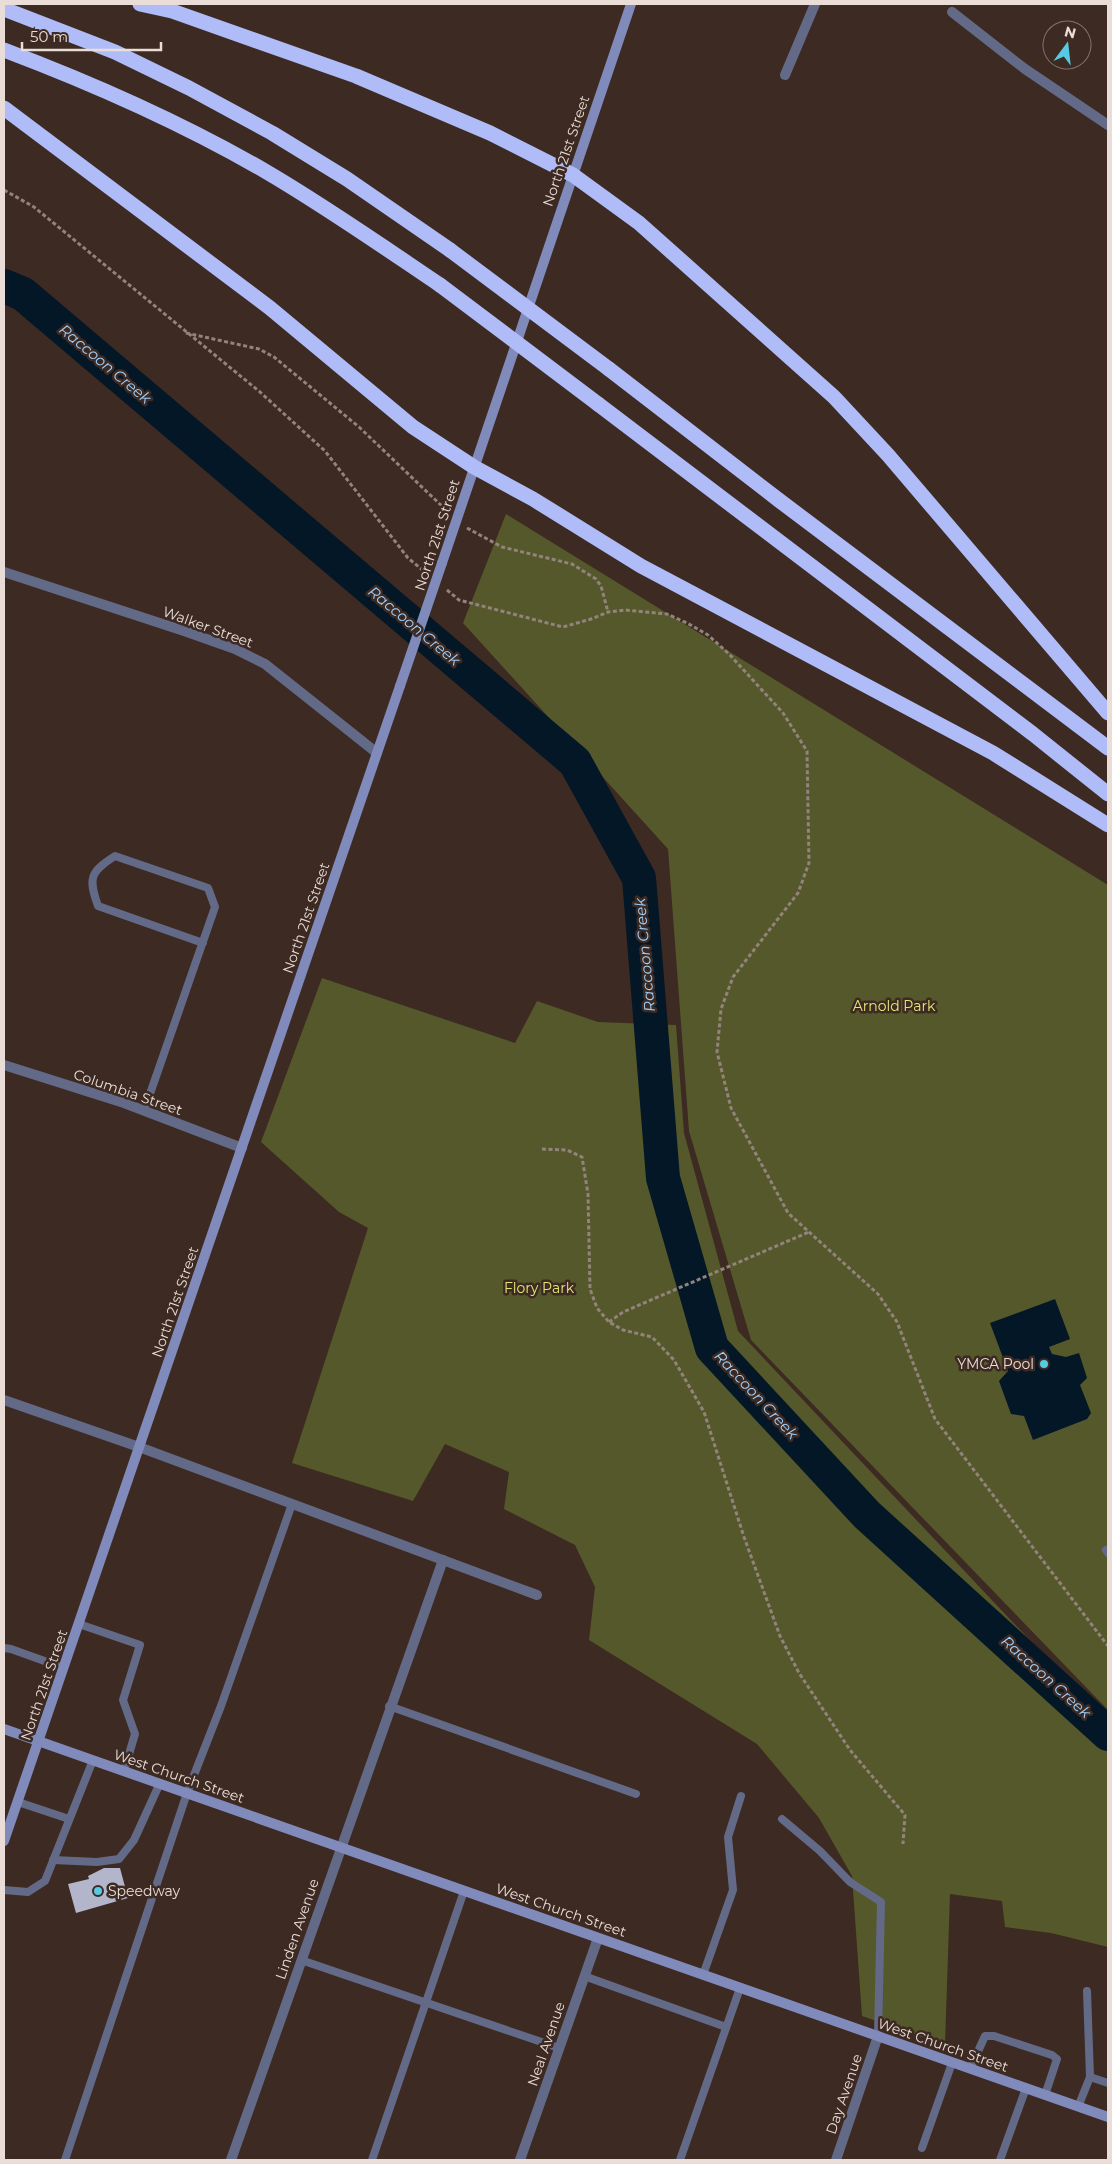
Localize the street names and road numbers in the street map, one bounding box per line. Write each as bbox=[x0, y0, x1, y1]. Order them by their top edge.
street label: North 21st Street bbox=[539, 93, 594, 209]
street label: North 21st Street bbox=[410, 477, 464, 593]
street label: Walker Street bbox=[160, 602, 256, 652]
street label: North 21st Street bbox=[279, 860, 334, 976]
street label: Columbia Street bbox=[71, 1065, 185, 1119]
street label: North 21st Street bbox=[148, 1244, 203, 1360]
street label: North 21st Street bbox=[17, 1627, 72, 1743]
street label: West Church Street bbox=[111, 1745, 247, 1807]
street label: Linden Avenue bbox=[271, 1876, 323, 1982]
street label: West Church Street bbox=[493, 1879, 629, 1941]
street label: Neal Avenue bbox=[523, 1999, 569, 2089]
street label: West Church Street bbox=[875, 2014, 1011, 2076]
street label: Day Avenue bbox=[822, 2052, 866, 2136]

